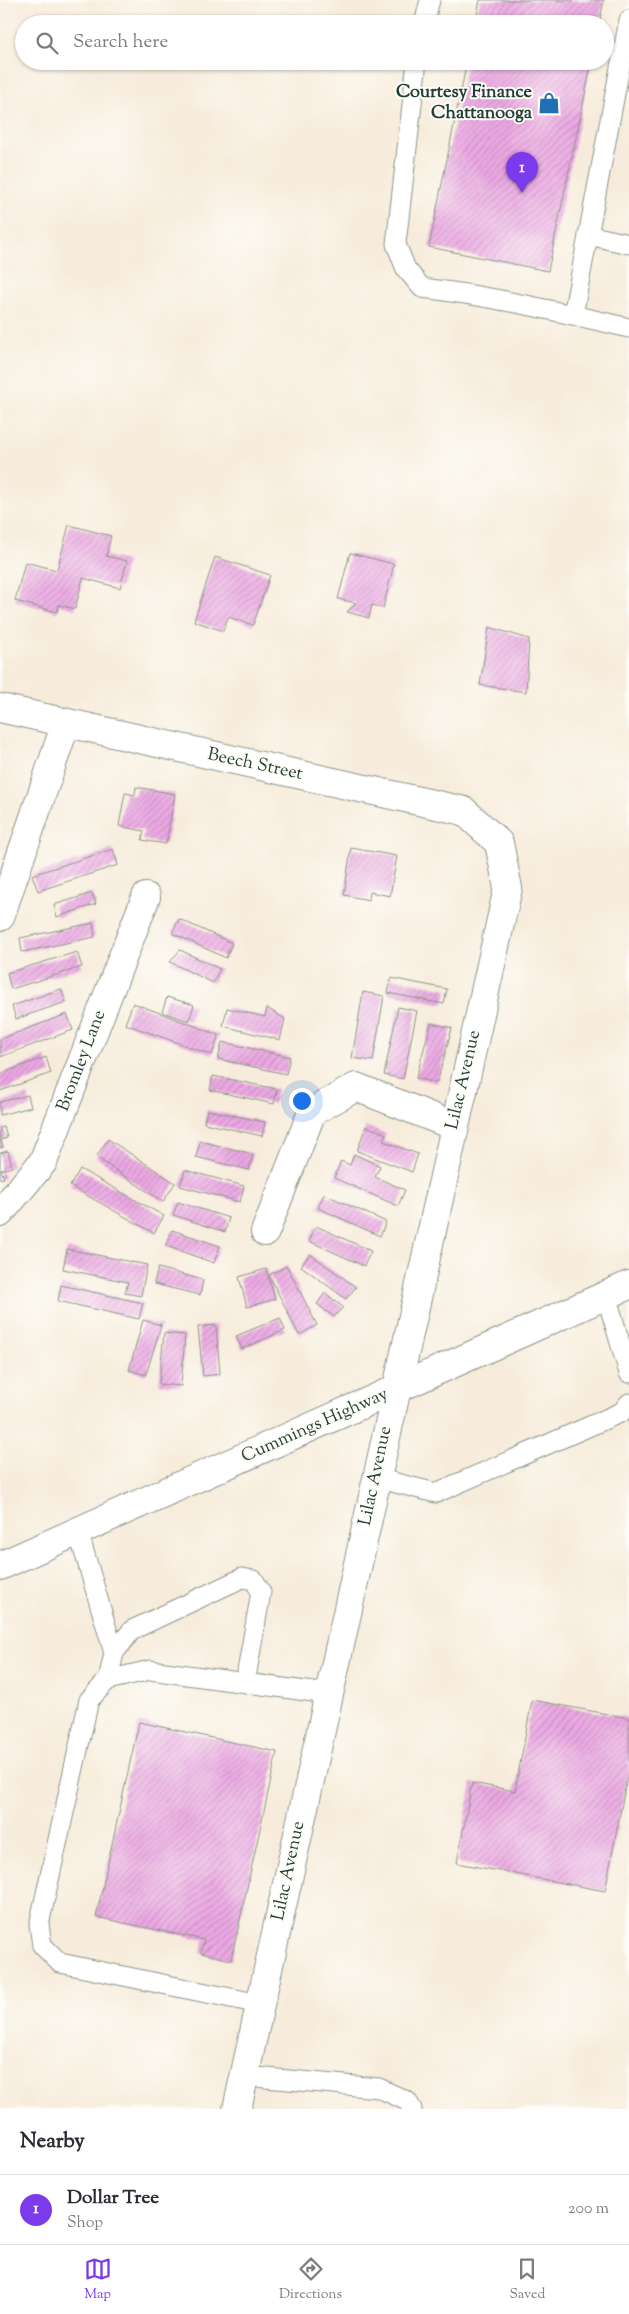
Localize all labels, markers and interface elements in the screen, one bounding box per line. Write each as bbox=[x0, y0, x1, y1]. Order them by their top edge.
search box bbox=[15, 15, 614, 70]
icon: search bbox=[33, 29, 61, 57]
text: Search here bbox=[73, 29, 168, 56]
place label: Courtesy Finance Chattanooga bbox=[396, 80, 533, 127]
shop icon: Courtesy Finance Chattanooga bbox=[536, 90, 562, 116]
pin: 1 bbox=[506, 152, 538, 193]
street label: Beech Street bbox=[205, 742, 305, 788]
street label: Bromley Lane bbox=[51, 1007, 113, 1115]
street label: Lilac Avenue bbox=[440, 1028, 488, 1132]
your location bbox=[289, 1088, 315, 1114]
street label: Cummings Highway bbox=[237, 1382, 393, 1470]
street label: Lilac Avenue bbox=[353, 1424, 399, 1528]
street label: Lilac Avenue bbox=[266, 1819, 312, 1923]
text: Nearby bbox=[20, 2127, 85, 2157]
text: Dollar Tree bbox=[67, 2185, 159, 2212]
text: 1 bbox=[33, 2198, 39, 2221]
text: 200 m bbox=[568, 2198, 609, 2221]
text: Shop bbox=[67, 2212, 103, 2235]
tab: Map bbox=[84, 2255, 112, 2305]
tab: Directions bbox=[279, 2255, 342, 2305]
tab: Saved bbox=[509, 2255, 545, 2305]

